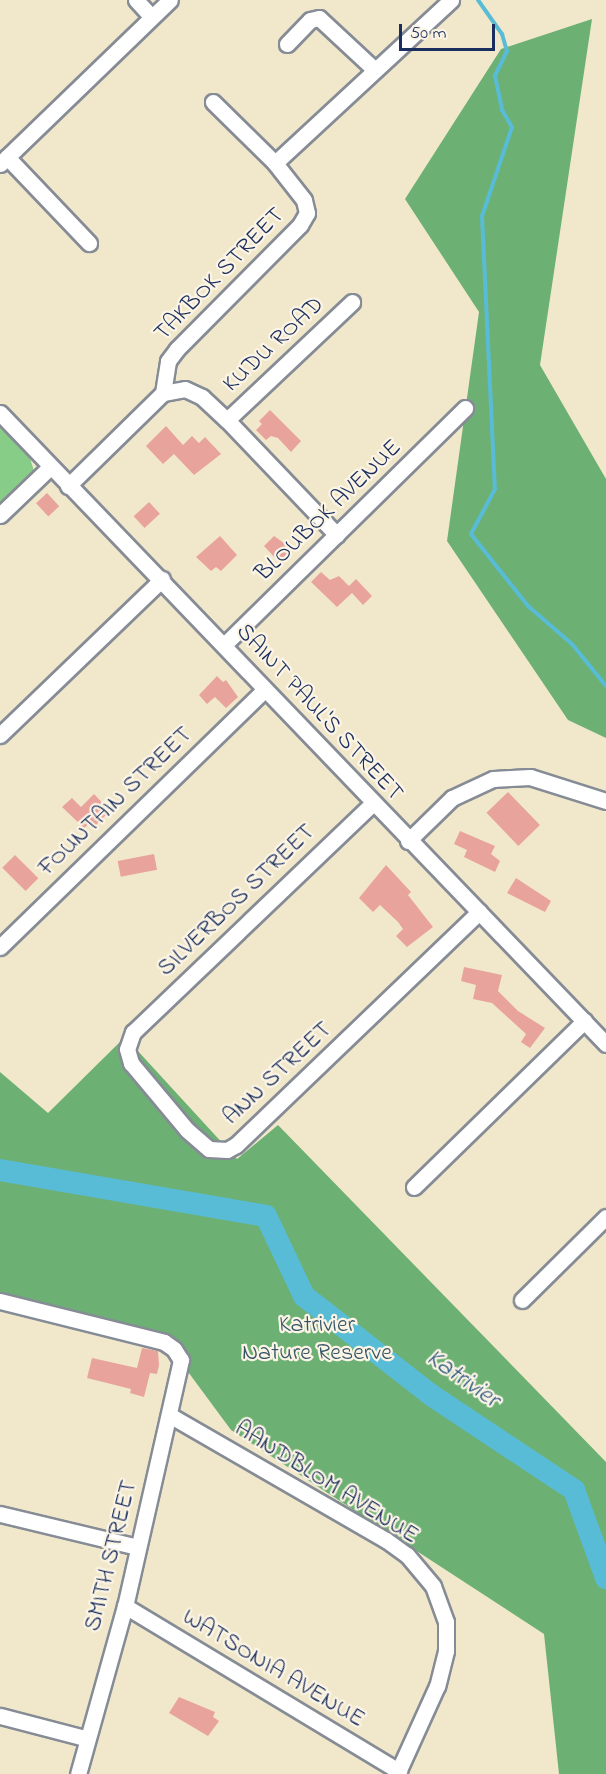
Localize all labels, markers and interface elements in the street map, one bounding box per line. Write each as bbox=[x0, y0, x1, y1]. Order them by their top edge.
scale bar bbox=[402, 12, 498, 50]
text: 50 m bbox=[410, 21, 447, 47]
street label: TAKBOK STREET bbox=[149, 202, 291, 348]
street label: KUDU ROAD bbox=[218, 291, 330, 399]
street label: BLOUBOK AVENUE bbox=[250, 434, 408, 588]
street label: SAINT PAUL'S STREET bbox=[229, 618, 409, 808]
street label: FOUNTAIN STREET bbox=[33, 721, 199, 883]
street label: SILVERBOS STREET bbox=[152, 819, 322, 983]
street label: ANN STREET bbox=[218, 1016, 338, 1132]
park label: Katrivier Nature Reserve bbox=[242, 1312, 392, 1368]
water label: Katrivier bbox=[419, 1344, 505, 1416]
street label: AANDBLOM AVENUE bbox=[229, 1415, 423, 1551]
street label: SMITH STREET bbox=[79, 1478, 145, 1634]
street label: WATSONIA AVENUE bbox=[177, 1603, 369, 1735]

